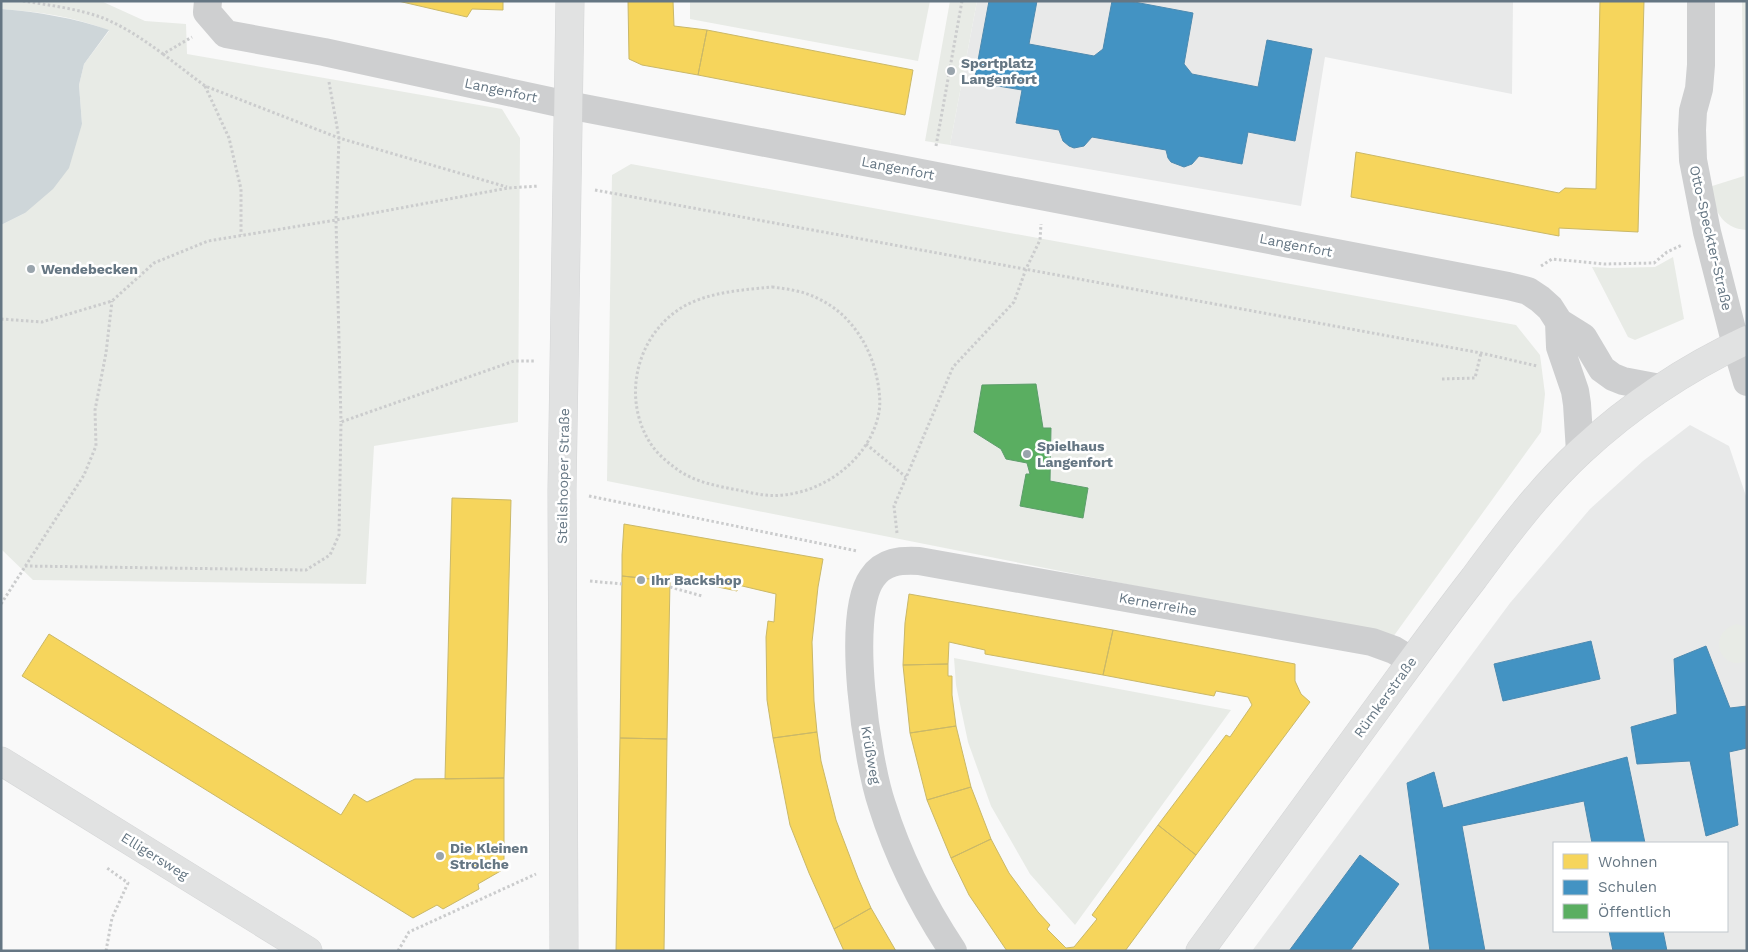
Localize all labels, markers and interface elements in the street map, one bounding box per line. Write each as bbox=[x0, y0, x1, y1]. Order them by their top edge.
place label: Sportplatz Langenfort bbox=[961, 55, 1037, 87]
marker: Sportplatz Langenfort bbox=[945, 65, 957, 77]
street label: Langenfort bbox=[463, 74, 539, 106]
street label: Langenfort bbox=[860, 153, 936, 183]
street label: Otto-Speckter-Straße bbox=[1687, 164, 1735, 312]
street label: Langenfort bbox=[1258, 230, 1334, 260]
place label: Wendebecken bbox=[41, 261, 138, 277]
marker: Wendebecken bbox=[25, 263, 37, 275]
street label: Steilshooper Straße bbox=[554, 408, 572, 544]
place label: Spielhaus Langenfort bbox=[1037, 438, 1113, 470]
marker: Spielhaus Langenfort bbox=[1021, 448, 1033, 460]
place label: Ihr Backshop bbox=[651, 572, 742, 588]
marker: Ihr Backshop bbox=[635, 574, 647, 586]
street label: Kernerreihe bbox=[1118, 589, 1198, 619]
street label: Rümkerstraße bbox=[1350, 654, 1420, 740]
street label: Krüßweg bbox=[858, 725, 884, 786]
street label: Elligersweg bbox=[118, 829, 192, 883]
place label: Die Kleinen Strolche bbox=[450, 840, 528, 872]
legend bbox=[1553, 842, 1728, 932]
marker: Die Kleinen Strolche bbox=[434, 850, 446, 862]
text: Wohnen bbox=[1598, 853, 1657, 871]
text: Schulen bbox=[1598, 878, 1657, 896]
text: Öffentlich bbox=[1598, 903, 1671, 921]

